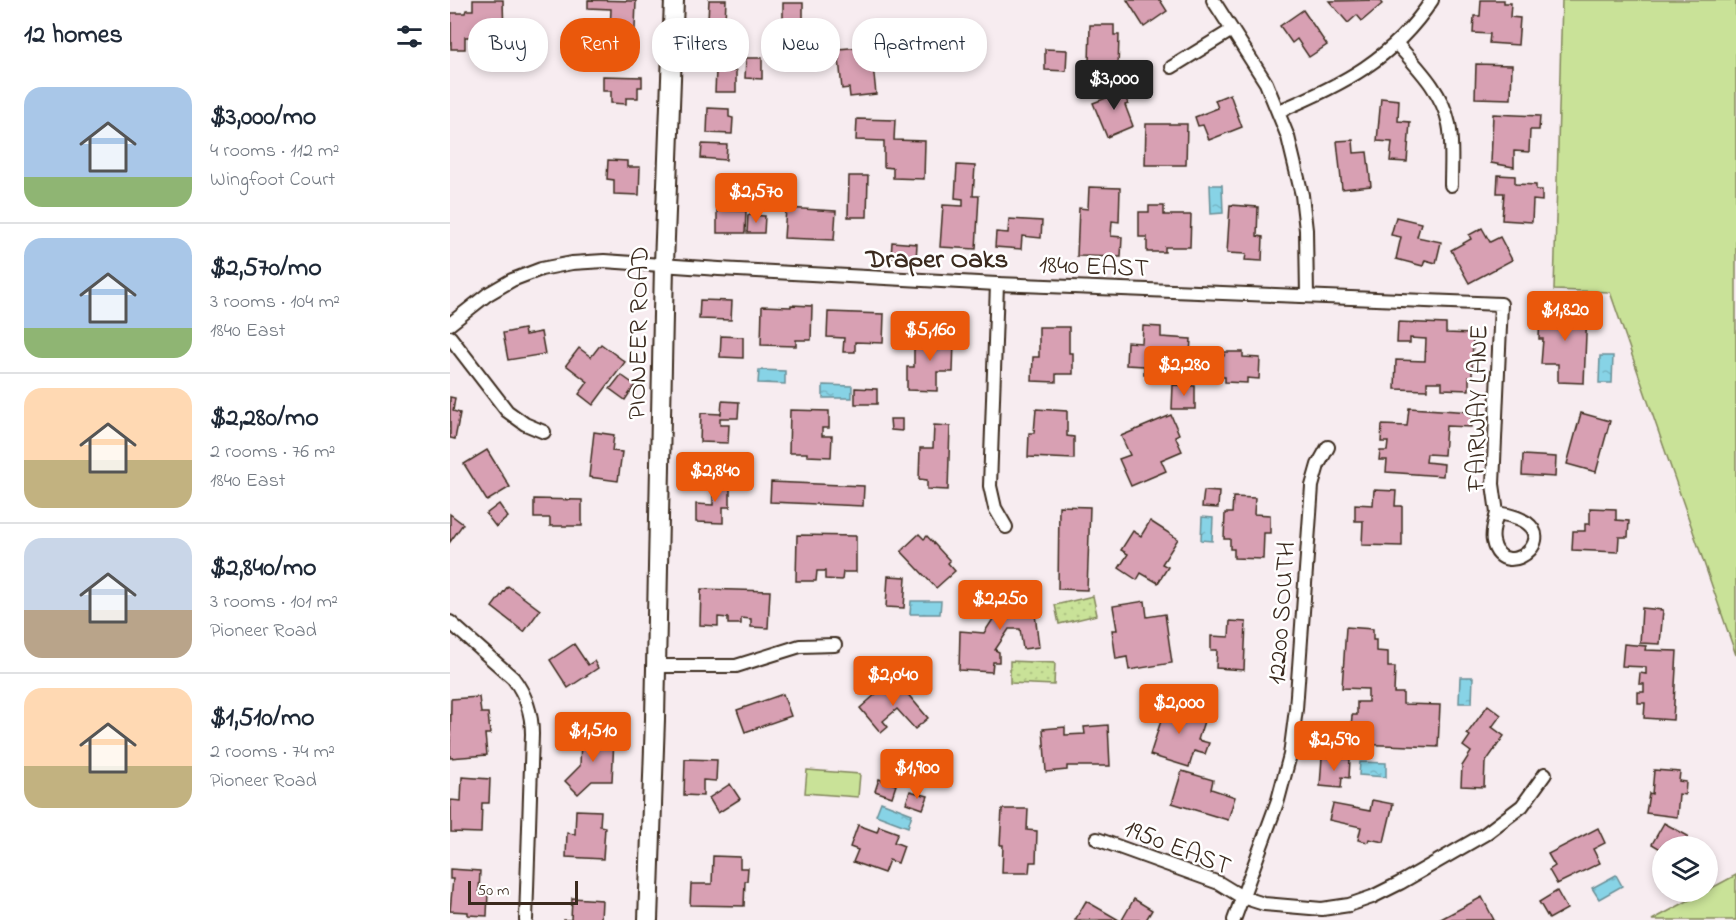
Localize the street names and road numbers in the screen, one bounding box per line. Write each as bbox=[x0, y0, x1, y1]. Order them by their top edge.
street label: PIONEER ROAD bbox=[619, 246, 661, 420]
street label: 1840 EAST bbox=[1038, 247, 1150, 289]
street label: FAIRWAY LANE bbox=[1459, 324, 1499, 493]
street label: 12200 SOUTH bbox=[1259, 540, 1307, 686]
street label: 1950 EAST bbox=[1118, 811, 1236, 887]

